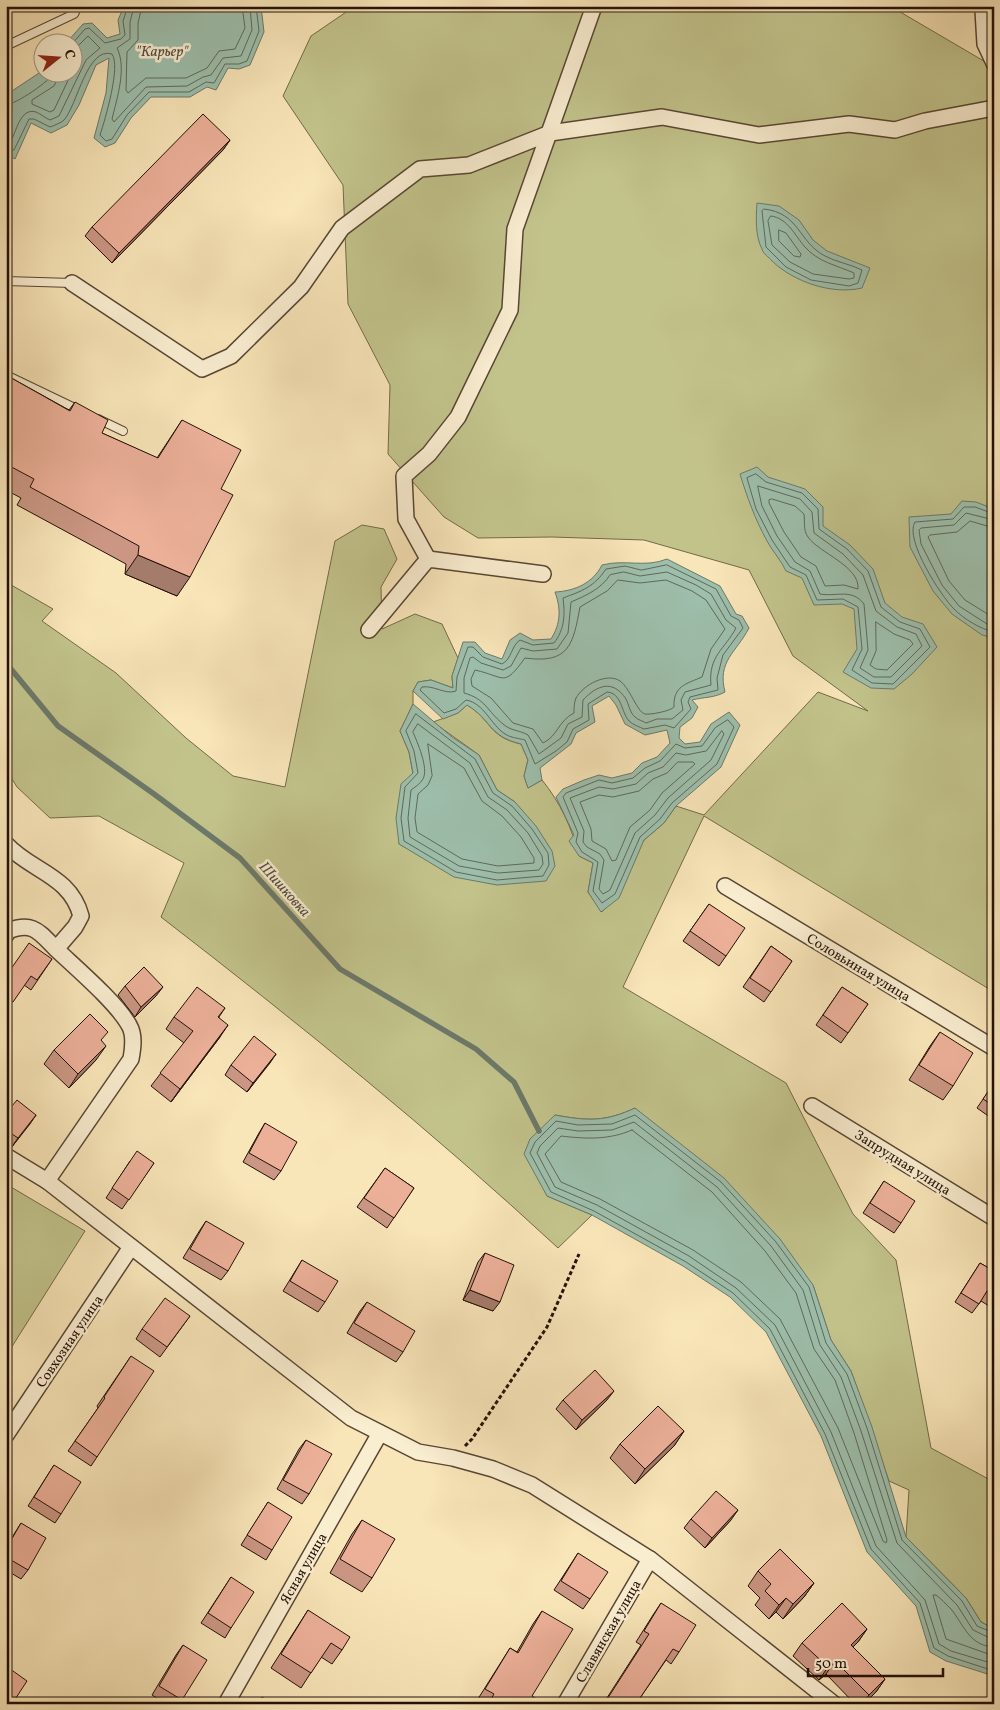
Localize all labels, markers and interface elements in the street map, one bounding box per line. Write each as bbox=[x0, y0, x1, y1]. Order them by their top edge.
north arrow bbox=[32, 32, 82, 82]
water label: "Карьер" bbox=[136, 42, 189, 63]
text: С bbox=[59, 48, 79, 62]
water label: Шишковка bbox=[253, 858, 314, 922]
street label: Соловьиная улица bbox=[803, 930, 914, 1007]
street label: Запрудная улица bbox=[850, 1126, 954, 1201]
street label: Совхозная улица bbox=[32, 1292, 108, 1392]
street label: Ясная улица bbox=[276, 1530, 332, 1608]
street label: Славянская улица bbox=[572, 1577, 647, 1687]
scale bar bbox=[808, 1645, 942, 1677]
text: 50 m bbox=[815, 1654, 847, 1675]

